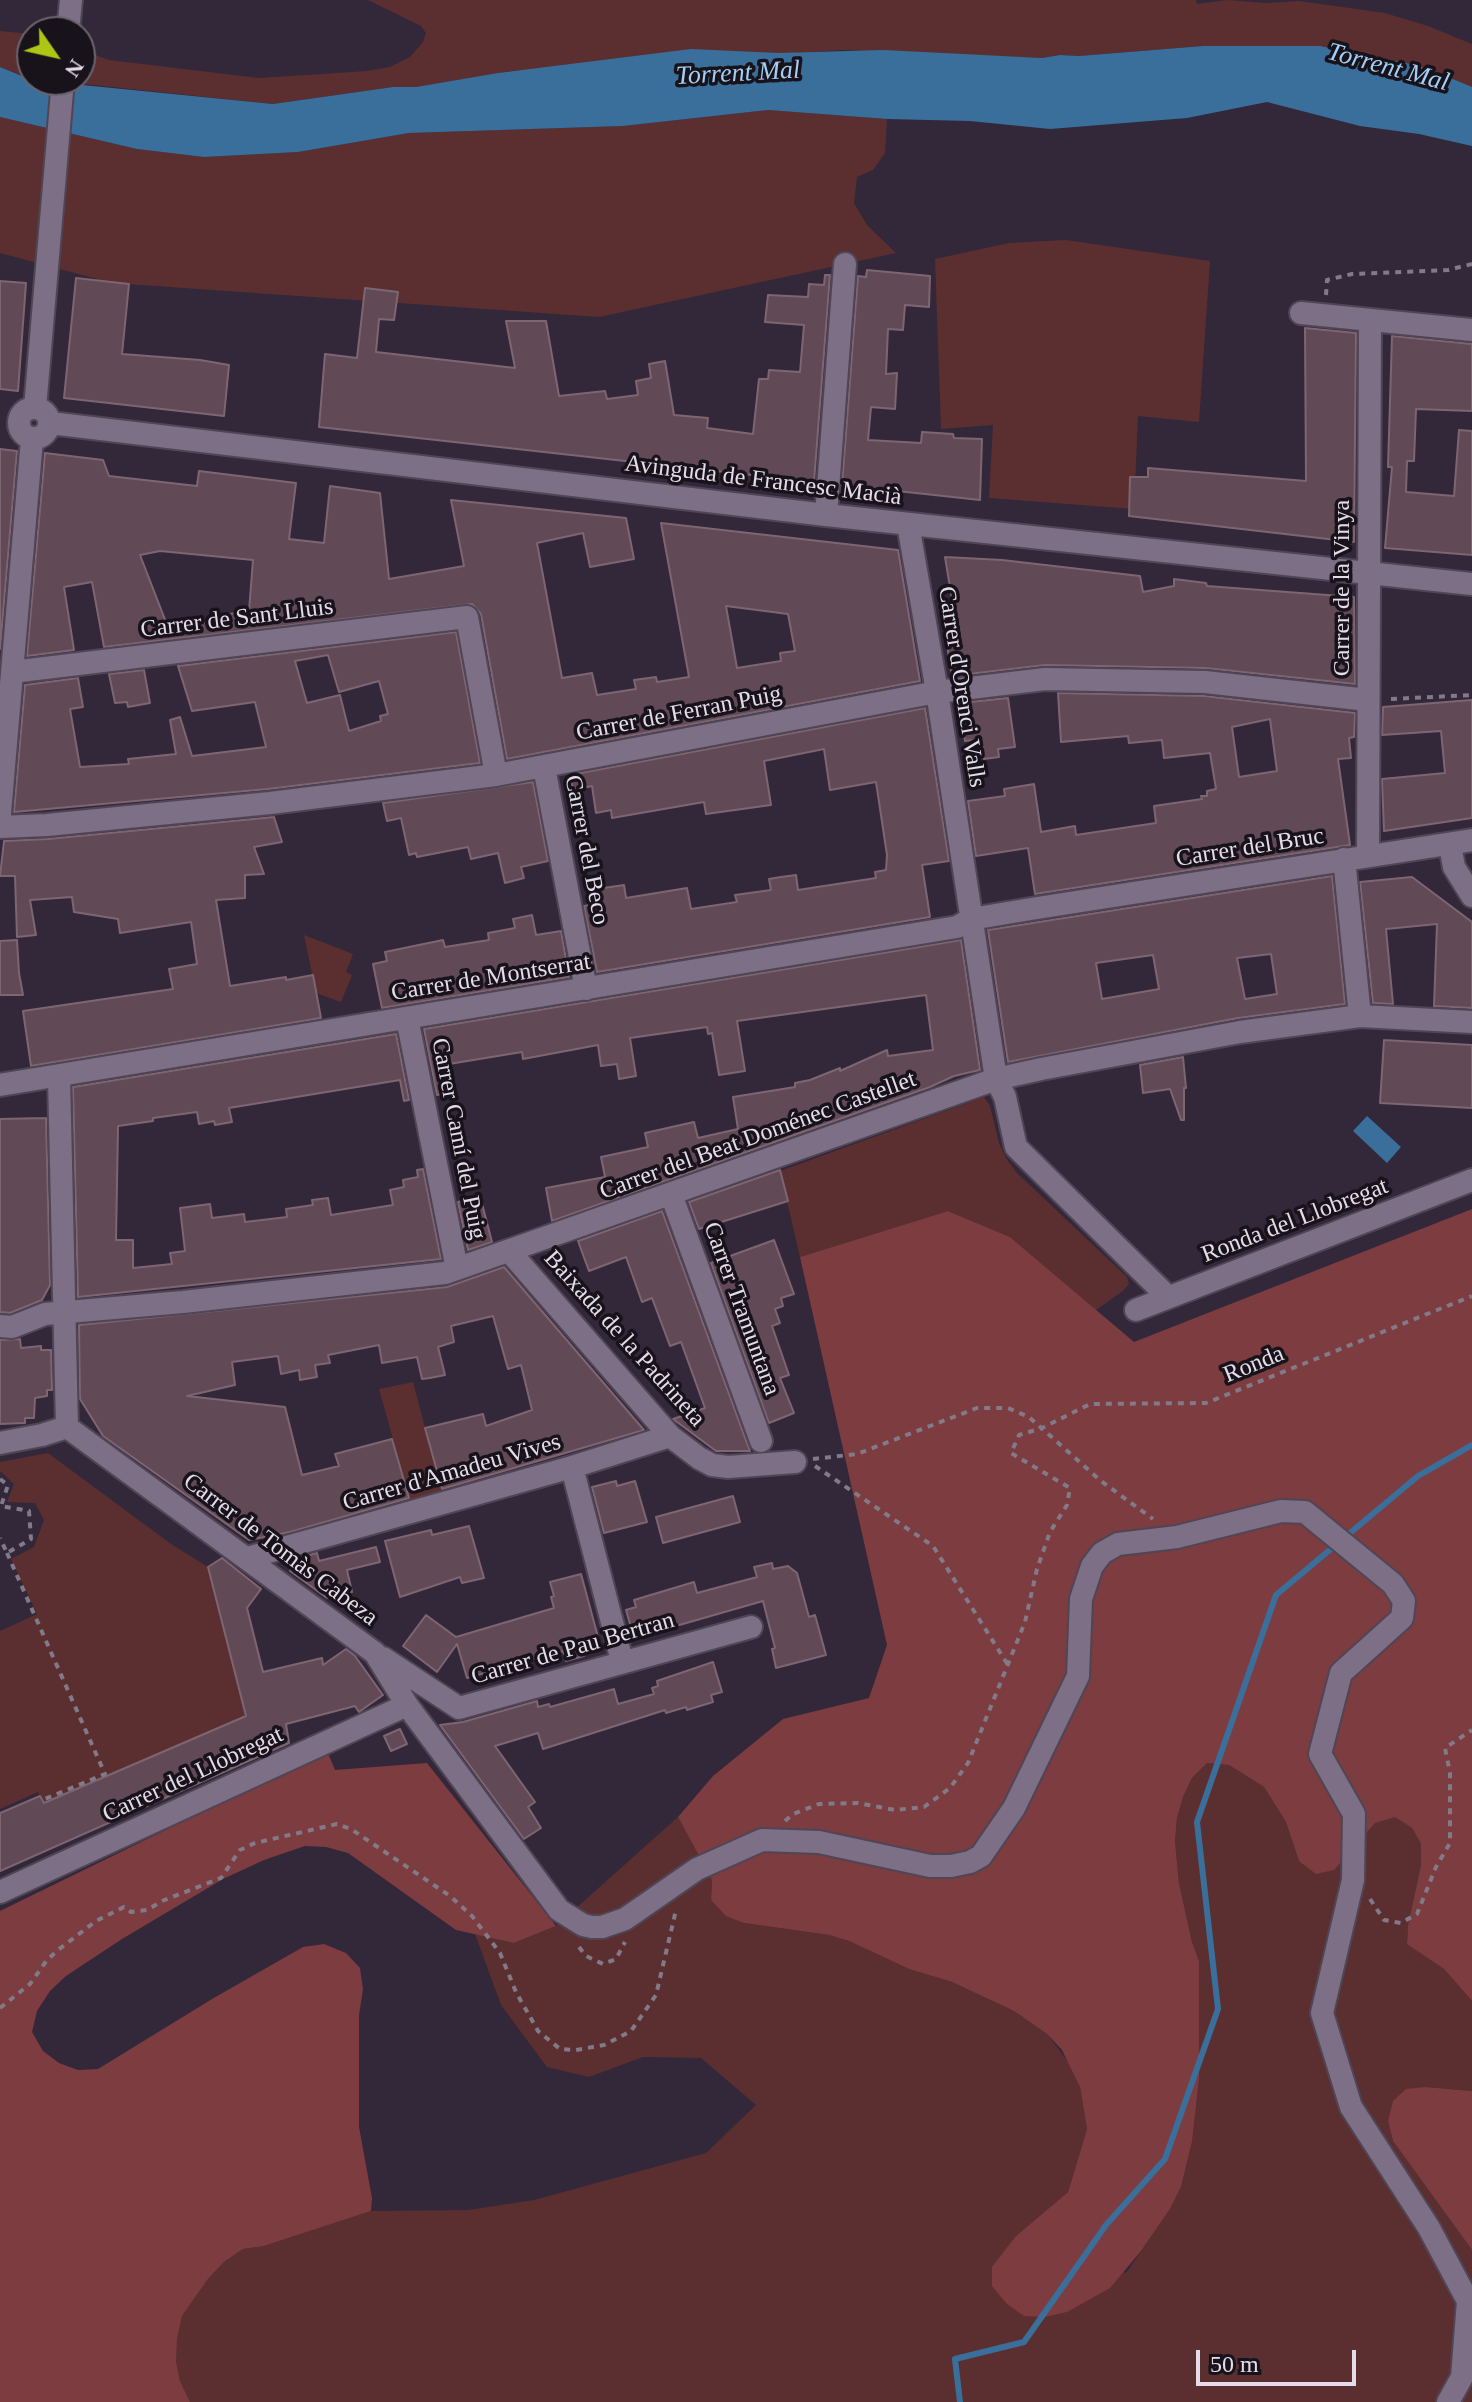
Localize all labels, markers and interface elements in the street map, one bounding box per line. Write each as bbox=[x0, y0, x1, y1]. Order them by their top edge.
north arrow bbox=[16, 16, 96, 96]
water label: Torrent Mal bbox=[1324, 37, 1452, 99]
text: N bbox=[60, 55, 89, 82]
water label: Torrent Mal bbox=[675, 55, 801, 93]
street label: Avinguda de Francesc Macià bbox=[623, 450, 903, 512]
street label: Carrer de la Vinya bbox=[1329, 500, 1357, 676]
street label: Carrer d'Orenci Valls bbox=[931, 585, 991, 789]
street label: Carrer de Sant Lluis bbox=[139, 593, 335, 645]
street label: Carrer de Ferran Puig bbox=[574, 680, 784, 748]
street label: Carrer del Beco bbox=[557, 773, 615, 927]
street label: Carrer del Bruc bbox=[1174, 822, 1326, 874]
street label: Carrer de Montserrat bbox=[389, 948, 593, 1008]
street label: Carrer Camí del Puig bbox=[424, 1036, 492, 1242]
street label: Carrer del Beat Doménec Castellet bbox=[596, 1065, 920, 1207]
street label: Ronda del Llobregat bbox=[1198, 1172, 1392, 1270]
street label: Carrer Tramuntana bbox=[696, 1218, 786, 1400]
street label: Baixada de la Padrineta bbox=[537, 1245, 711, 1433]
street label: Ronda bbox=[1220, 1340, 1288, 1390]
street label: Carrer d'Amadeu Vives bbox=[340, 1428, 564, 1518]
street label: Carrer de Tomàs Cabeza bbox=[177, 1467, 383, 1633]
street label: Carrer de Pau Bertran bbox=[468, 1606, 678, 1692]
street label: Carrer del Llobregat bbox=[98, 1721, 288, 1829]
scale bar bbox=[1200, 2334, 1360, 2384]
text: 50 m bbox=[1210, 2351, 1259, 2377]

